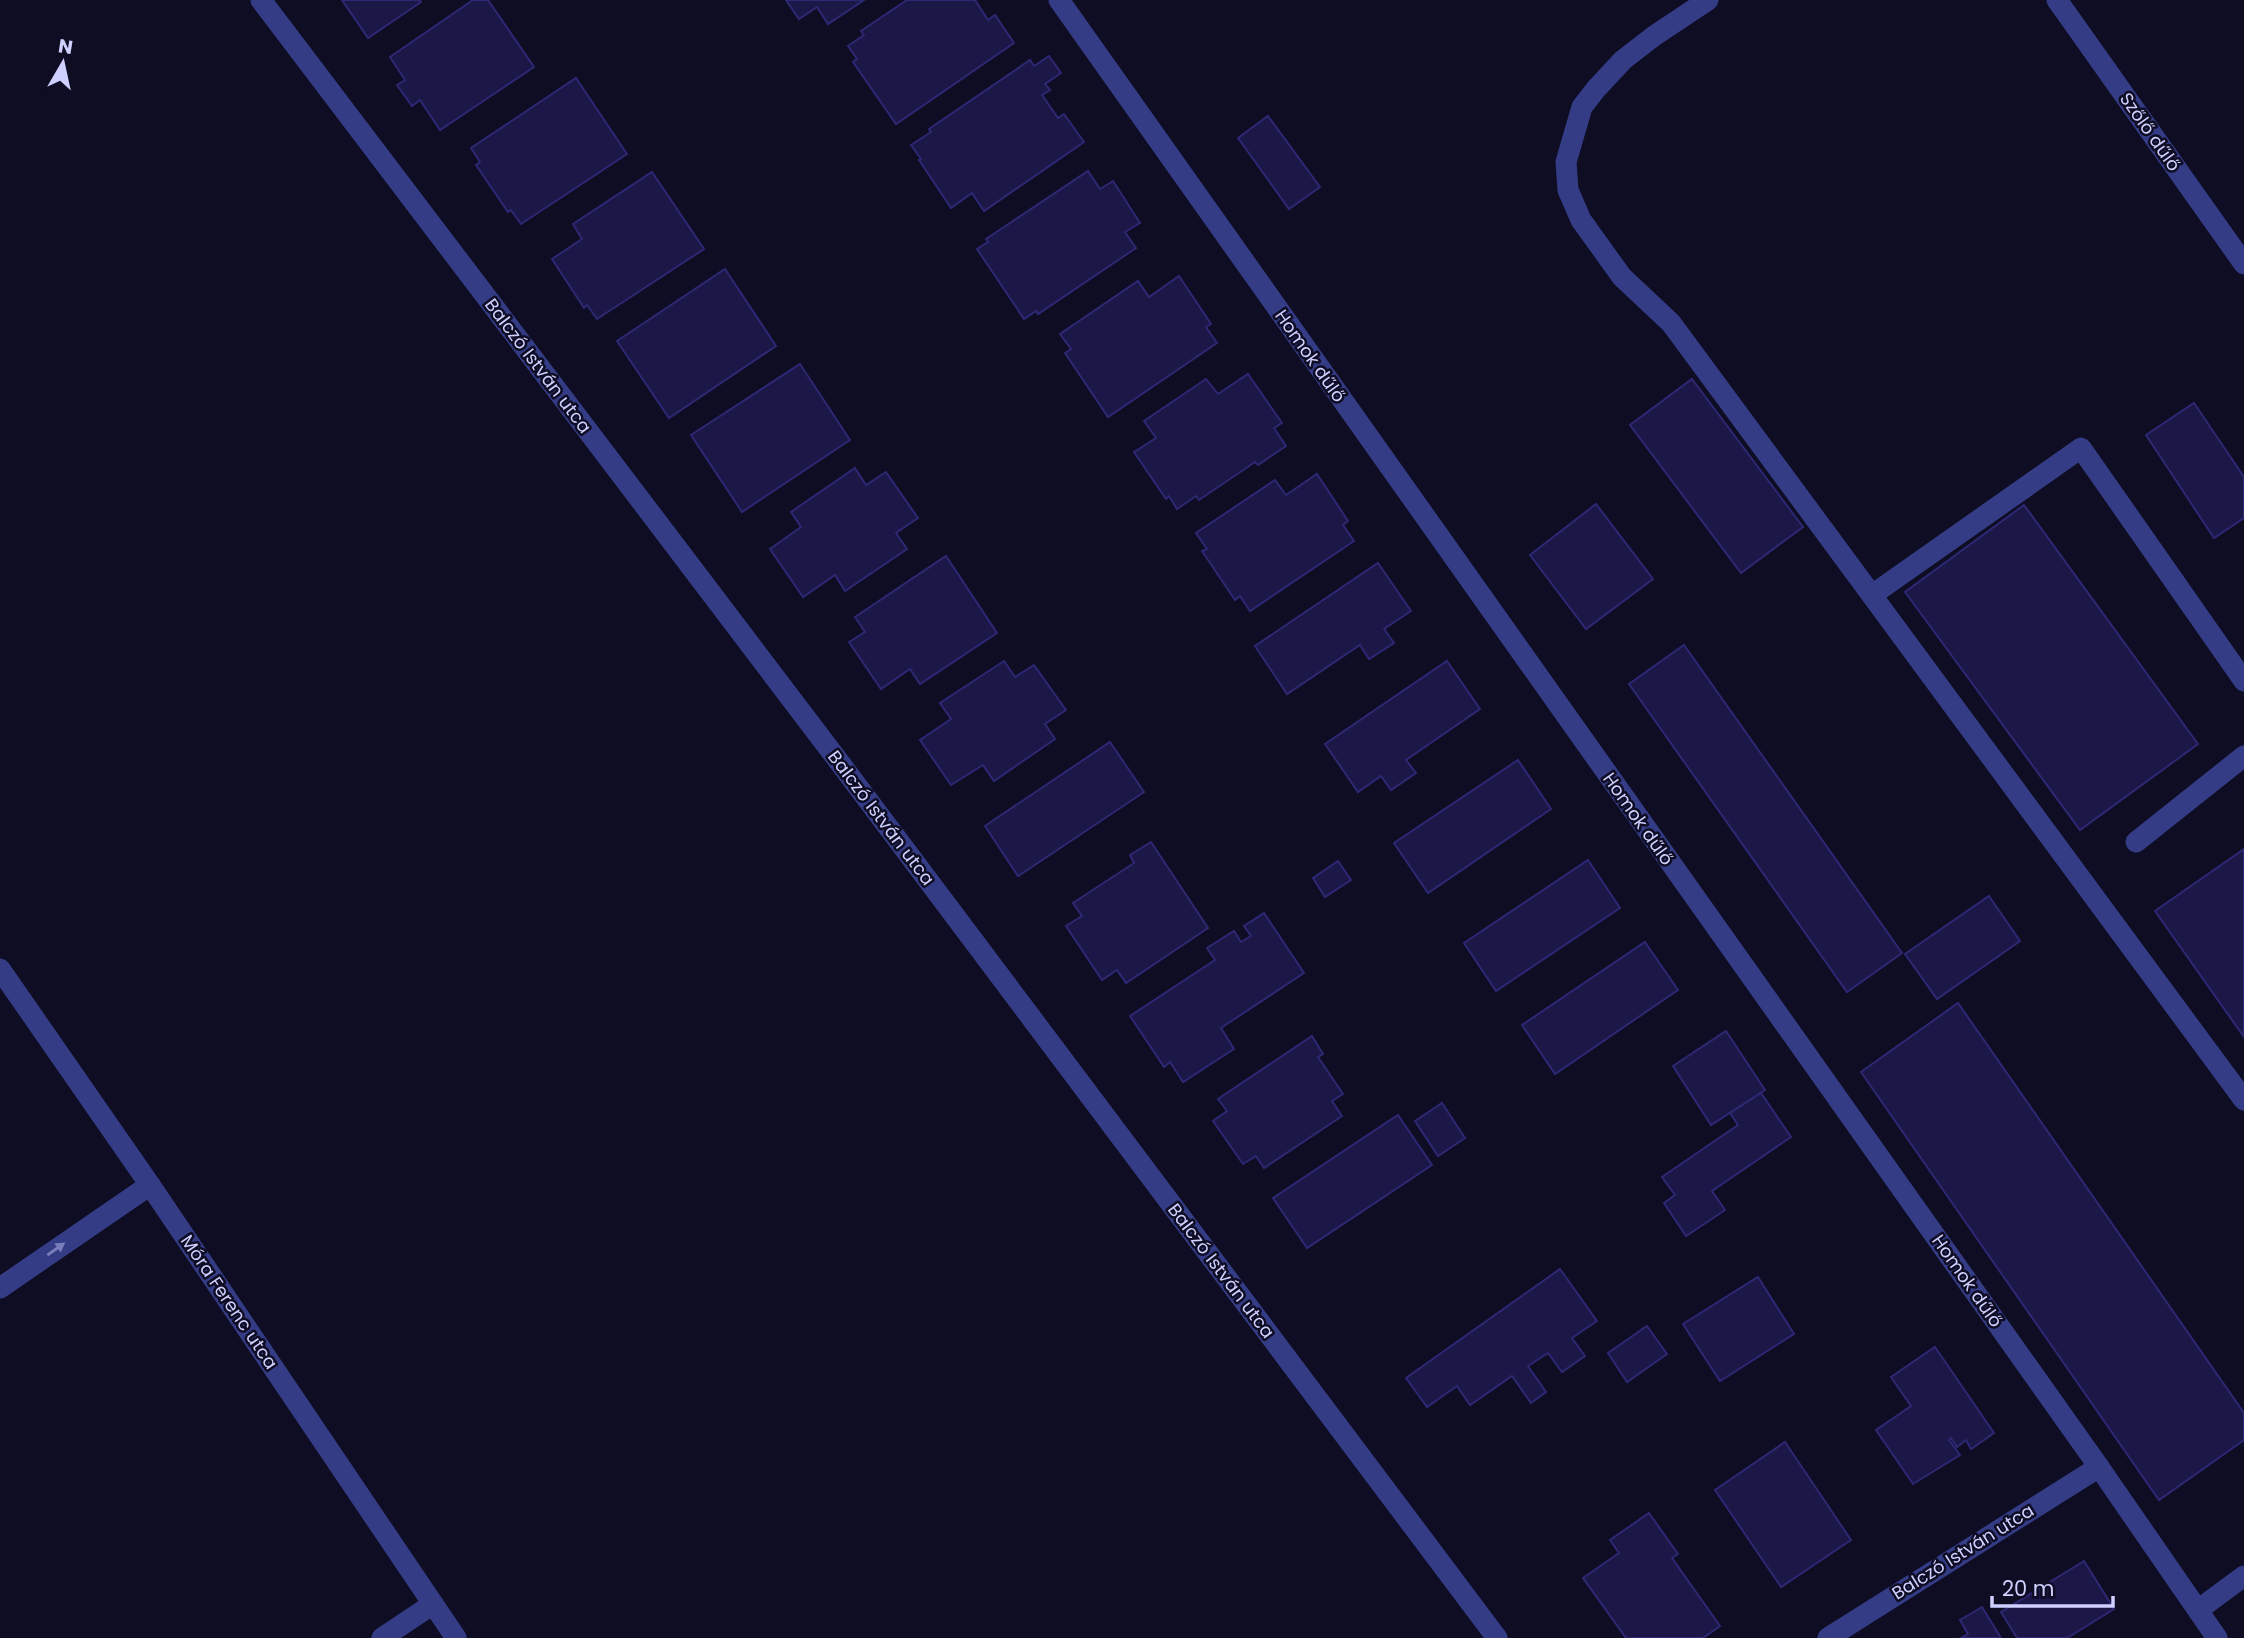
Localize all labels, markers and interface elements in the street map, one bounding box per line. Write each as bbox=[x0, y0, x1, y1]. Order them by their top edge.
north arrow bbox=[28, 28, 98, 98]
text: N bbox=[56, 32, 75, 61]
street label: Szőlő dűlő bbox=[2114, 87, 2187, 176]
street label: Balczó István utca bbox=[479, 293, 597, 438]
street label: Homok dűlő bbox=[1269, 304, 1352, 407]
street label: Balczó István utca bbox=[822, 745, 940, 890]
street label: Homok dűlő bbox=[1597, 767, 1680, 870]
street label: Balczó István utca bbox=[1162, 1198, 1280, 1343]
street label: Homok dűlő bbox=[1926, 1229, 2009, 1332]
street label: Móra Ferenc utca bbox=[175, 1230, 284, 1374]
one-way arrow bbox=[47, 1242, 65, 1256]
street label: Balczó István utca bbox=[1887, 1498, 2039, 1605]
scale bar bbox=[1992, 1564, 2113, 1608]
text: 20 m bbox=[2002, 1574, 2055, 1603]

